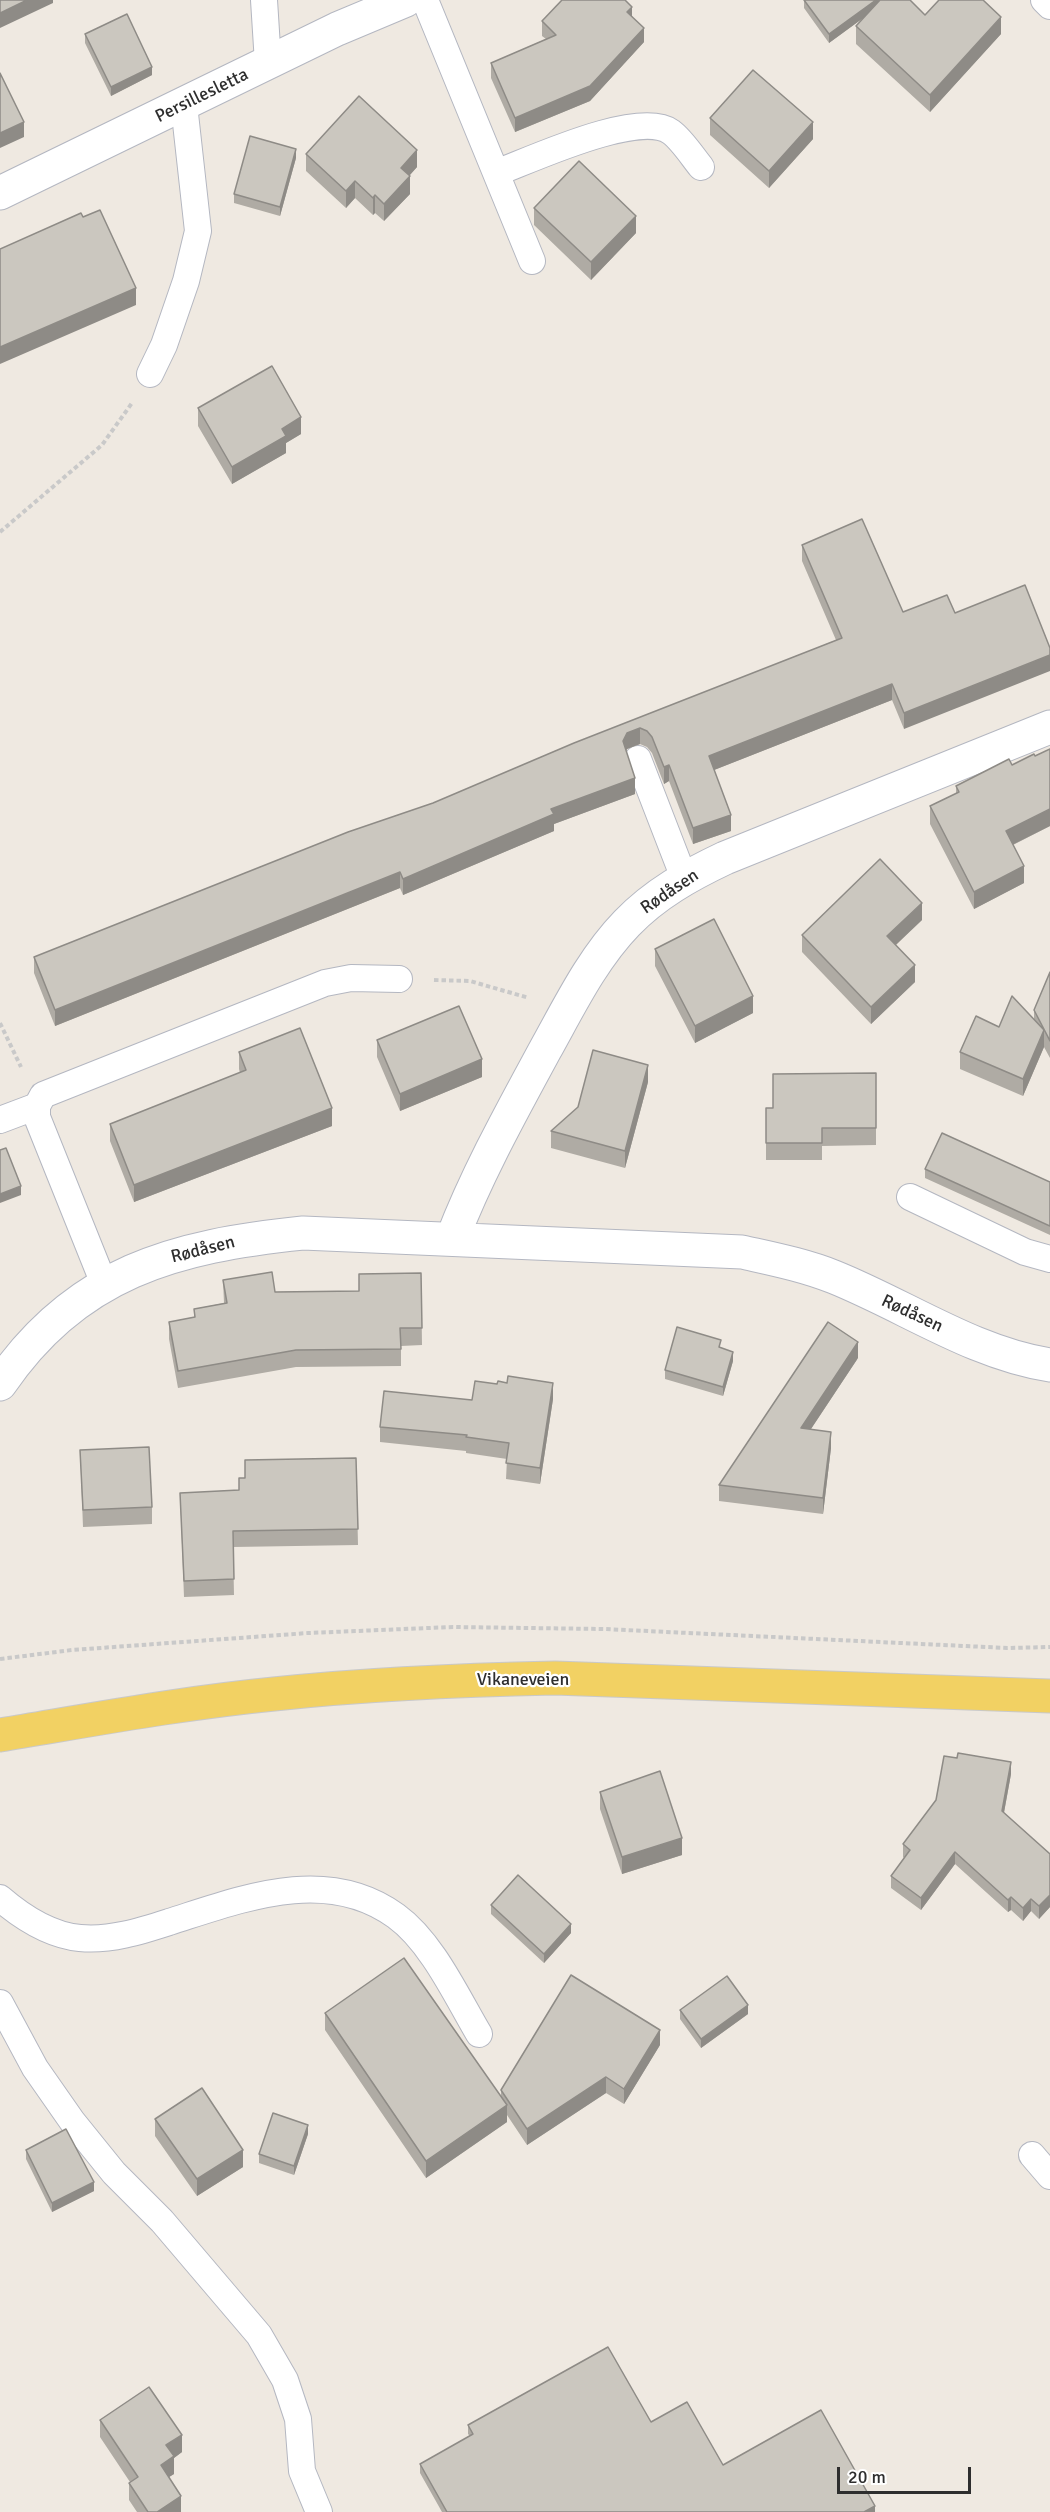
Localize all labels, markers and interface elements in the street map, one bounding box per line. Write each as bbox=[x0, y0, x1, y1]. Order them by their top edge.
street label: Persillesletta bbox=[152, 64, 252, 128]
street label: Rødåsen bbox=[637, 865, 703, 919]
street label: Rødåsen bbox=[169, 1232, 237, 1268]
street label: Rødåsen bbox=[878, 1290, 946, 1338]
street label: Vikaneveien bbox=[477, 1669, 569, 1691]
scale bar bbox=[840, 2455, 974, 2493]
text: 20 m bbox=[848, 2466, 886, 2488]

